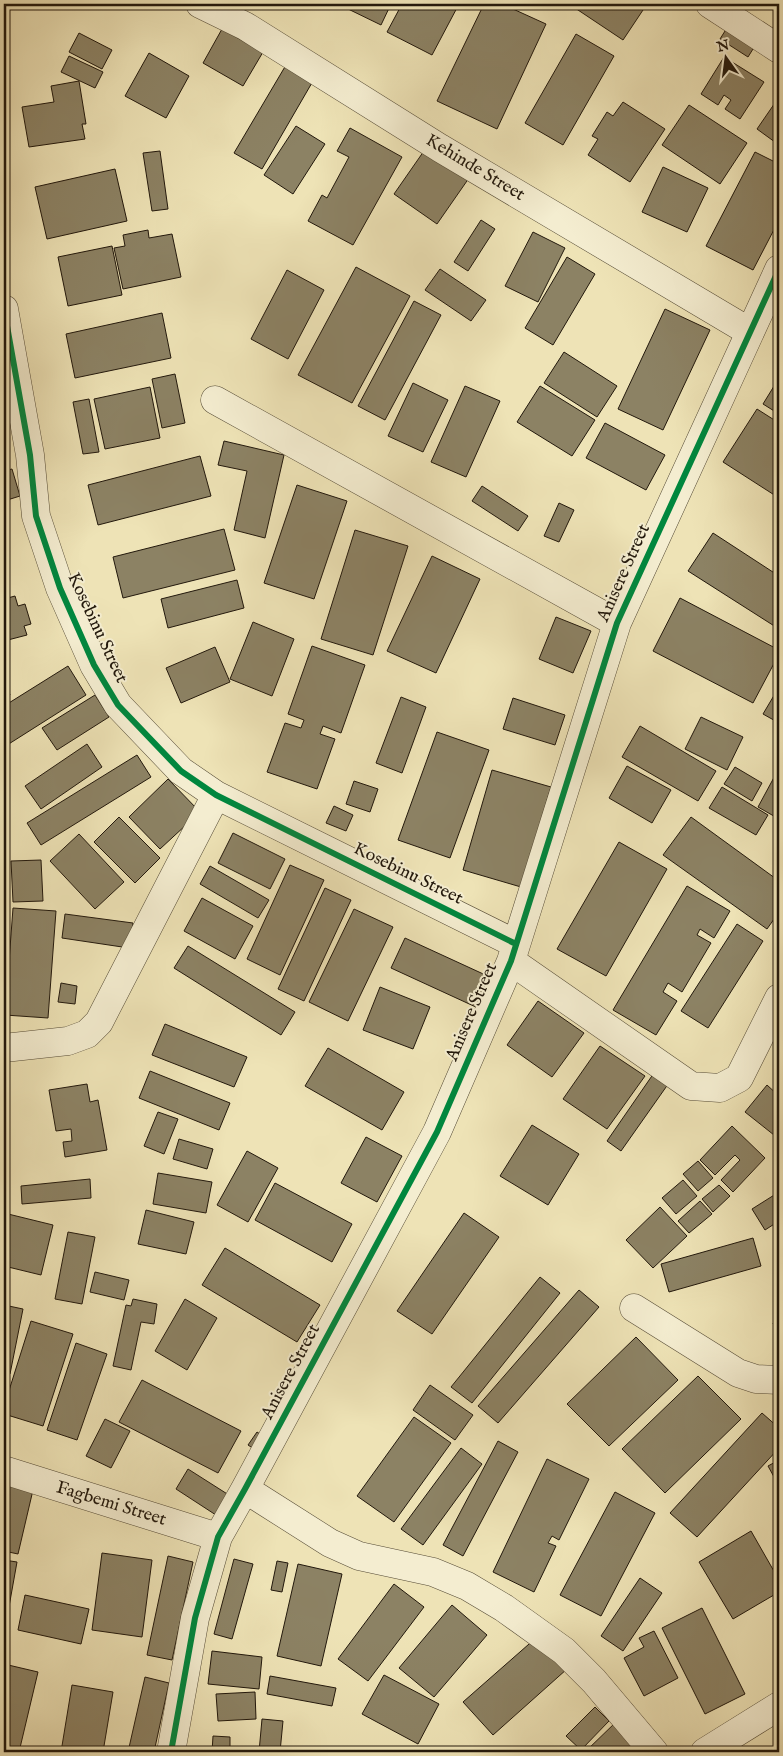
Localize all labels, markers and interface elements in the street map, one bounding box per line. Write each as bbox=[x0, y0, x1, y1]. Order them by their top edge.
north arrow bbox=[700, 32, 750, 82]
text: N bbox=[714, 36, 731, 57]
street label: Kehinde Street bbox=[421, 129, 529, 207]
street label: Anisere Street bbox=[592, 521, 656, 626]
street label: Kosebinu Street bbox=[61, 569, 133, 687]
street label: Kosebinu Street bbox=[349, 838, 467, 910]
street label: Anisere Street bbox=[441, 959, 503, 1066]
street label: Anisere Street bbox=[256, 1320, 326, 1424]
street label: Fagbemi Street bbox=[53, 1476, 169, 1532]

